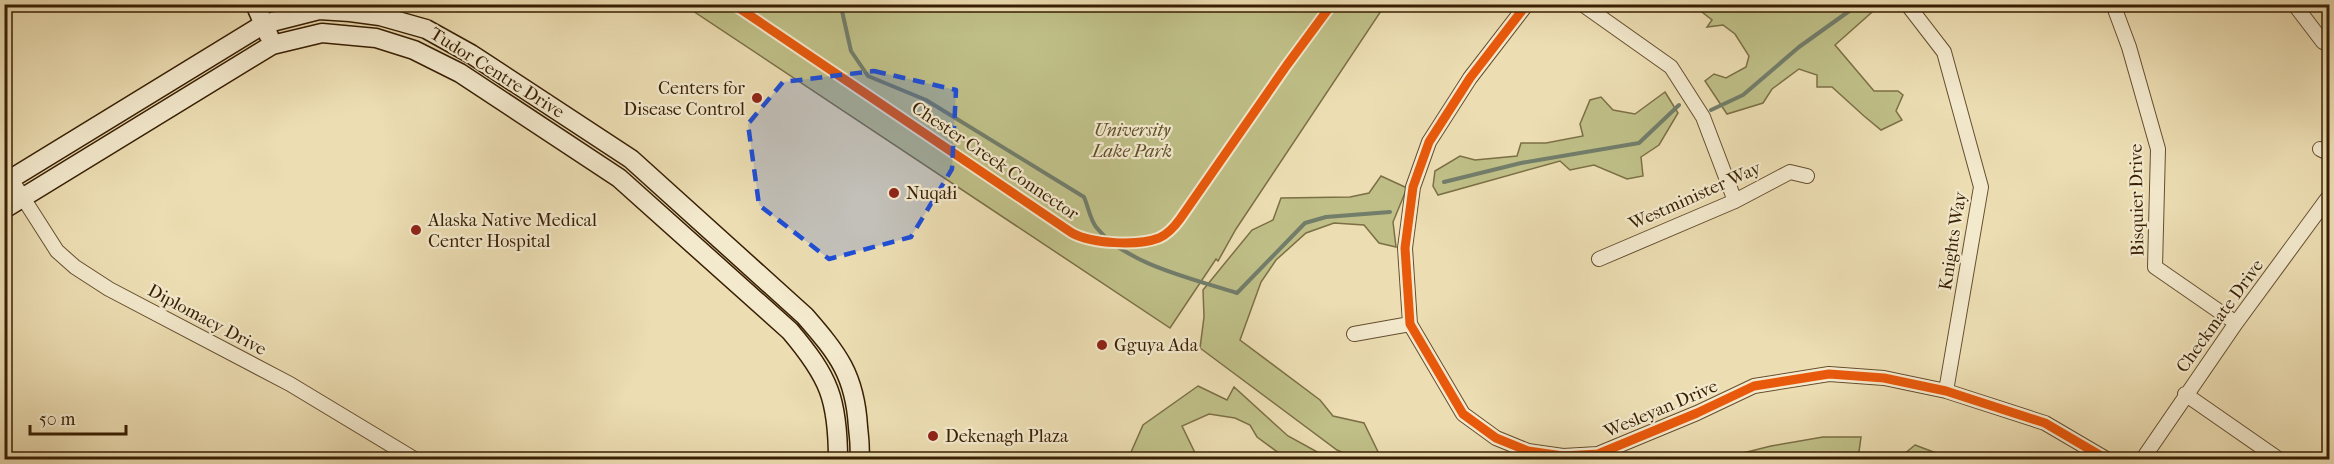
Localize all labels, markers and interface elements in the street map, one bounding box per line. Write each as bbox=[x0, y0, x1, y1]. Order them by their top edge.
street label: Tudor Centre Drive bbox=[426, 23, 568, 123]
place label: Centers for Disease Control bbox=[623, 78, 745, 120]
marker: Centers for Disease Control bbox=[750, 91, 764, 105]
street label: Chester Creek Connector bbox=[908, 97, 1083, 225]
park label: University Lake Park bbox=[1090, 120, 1172, 162]
street label: Bisquier Drive bbox=[2126, 143, 2148, 257]
street label: Westminister Way bbox=[1625, 157, 1765, 235]
place label: Nuqałi bbox=[906, 183, 958, 204]
marker: Nuqałi bbox=[887, 186, 901, 200]
street label: Knights Way bbox=[1935, 189, 1971, 292]
place label: Alaska Native Medical Center Hospital bbox=[427, 210, 597, 252]
marker: Alaska Native Medical Center Hospital bbox=[409, 223, 423, 237]
street label: Checkmate Drive bbox=[2172, 255, 2268, 377]
street label: Diplomacy Drive bbox=[144, 280, 270, 360]
place label: Gguya Ada bbox=[1114, 335, 1199, 356]
marker: Gguya Ada bbox=[1095, 338, 1109, 352]
street label: Wesleyan Drive bbox=[1600, 376, 1721, 443]
scale bar bbox=[30, 398, 126, 436]
text: 50 m bbox=[39, 409, 76, 430]
place label: Dekenagh Plaza bbox=[945, 426, 1069, 447]
marker: Dekenagh Plaza bbox=[926, 429, 940, 443]

